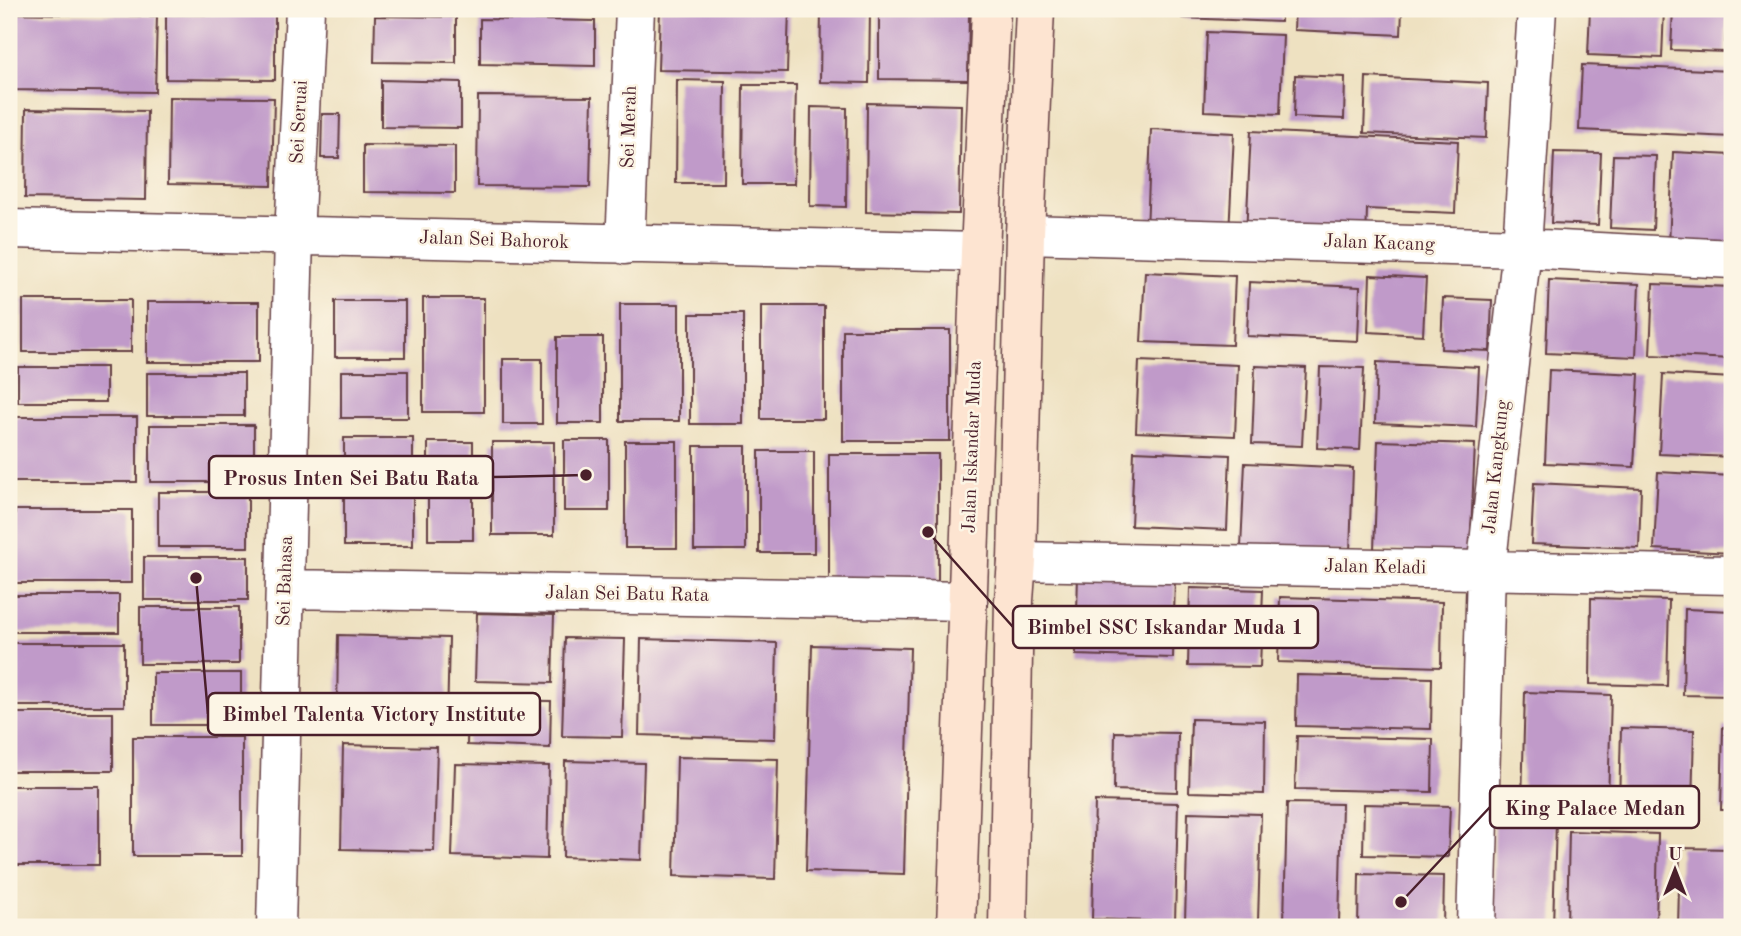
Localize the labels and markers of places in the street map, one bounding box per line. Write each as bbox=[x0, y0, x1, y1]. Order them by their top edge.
callout: Prosus Inten Sei Batu Rata bbox=[209, 456, 493, 498]
callout: Bimbel SSC Iskandar Muda 1 bbox=[1013, 606, 1318, 648]
callout: Bimbel Talenta Victory Institute bbox=[208, 693, 540, 735]
callout: King Palace Medan bbox=[1490, 786, 1699, 828]

